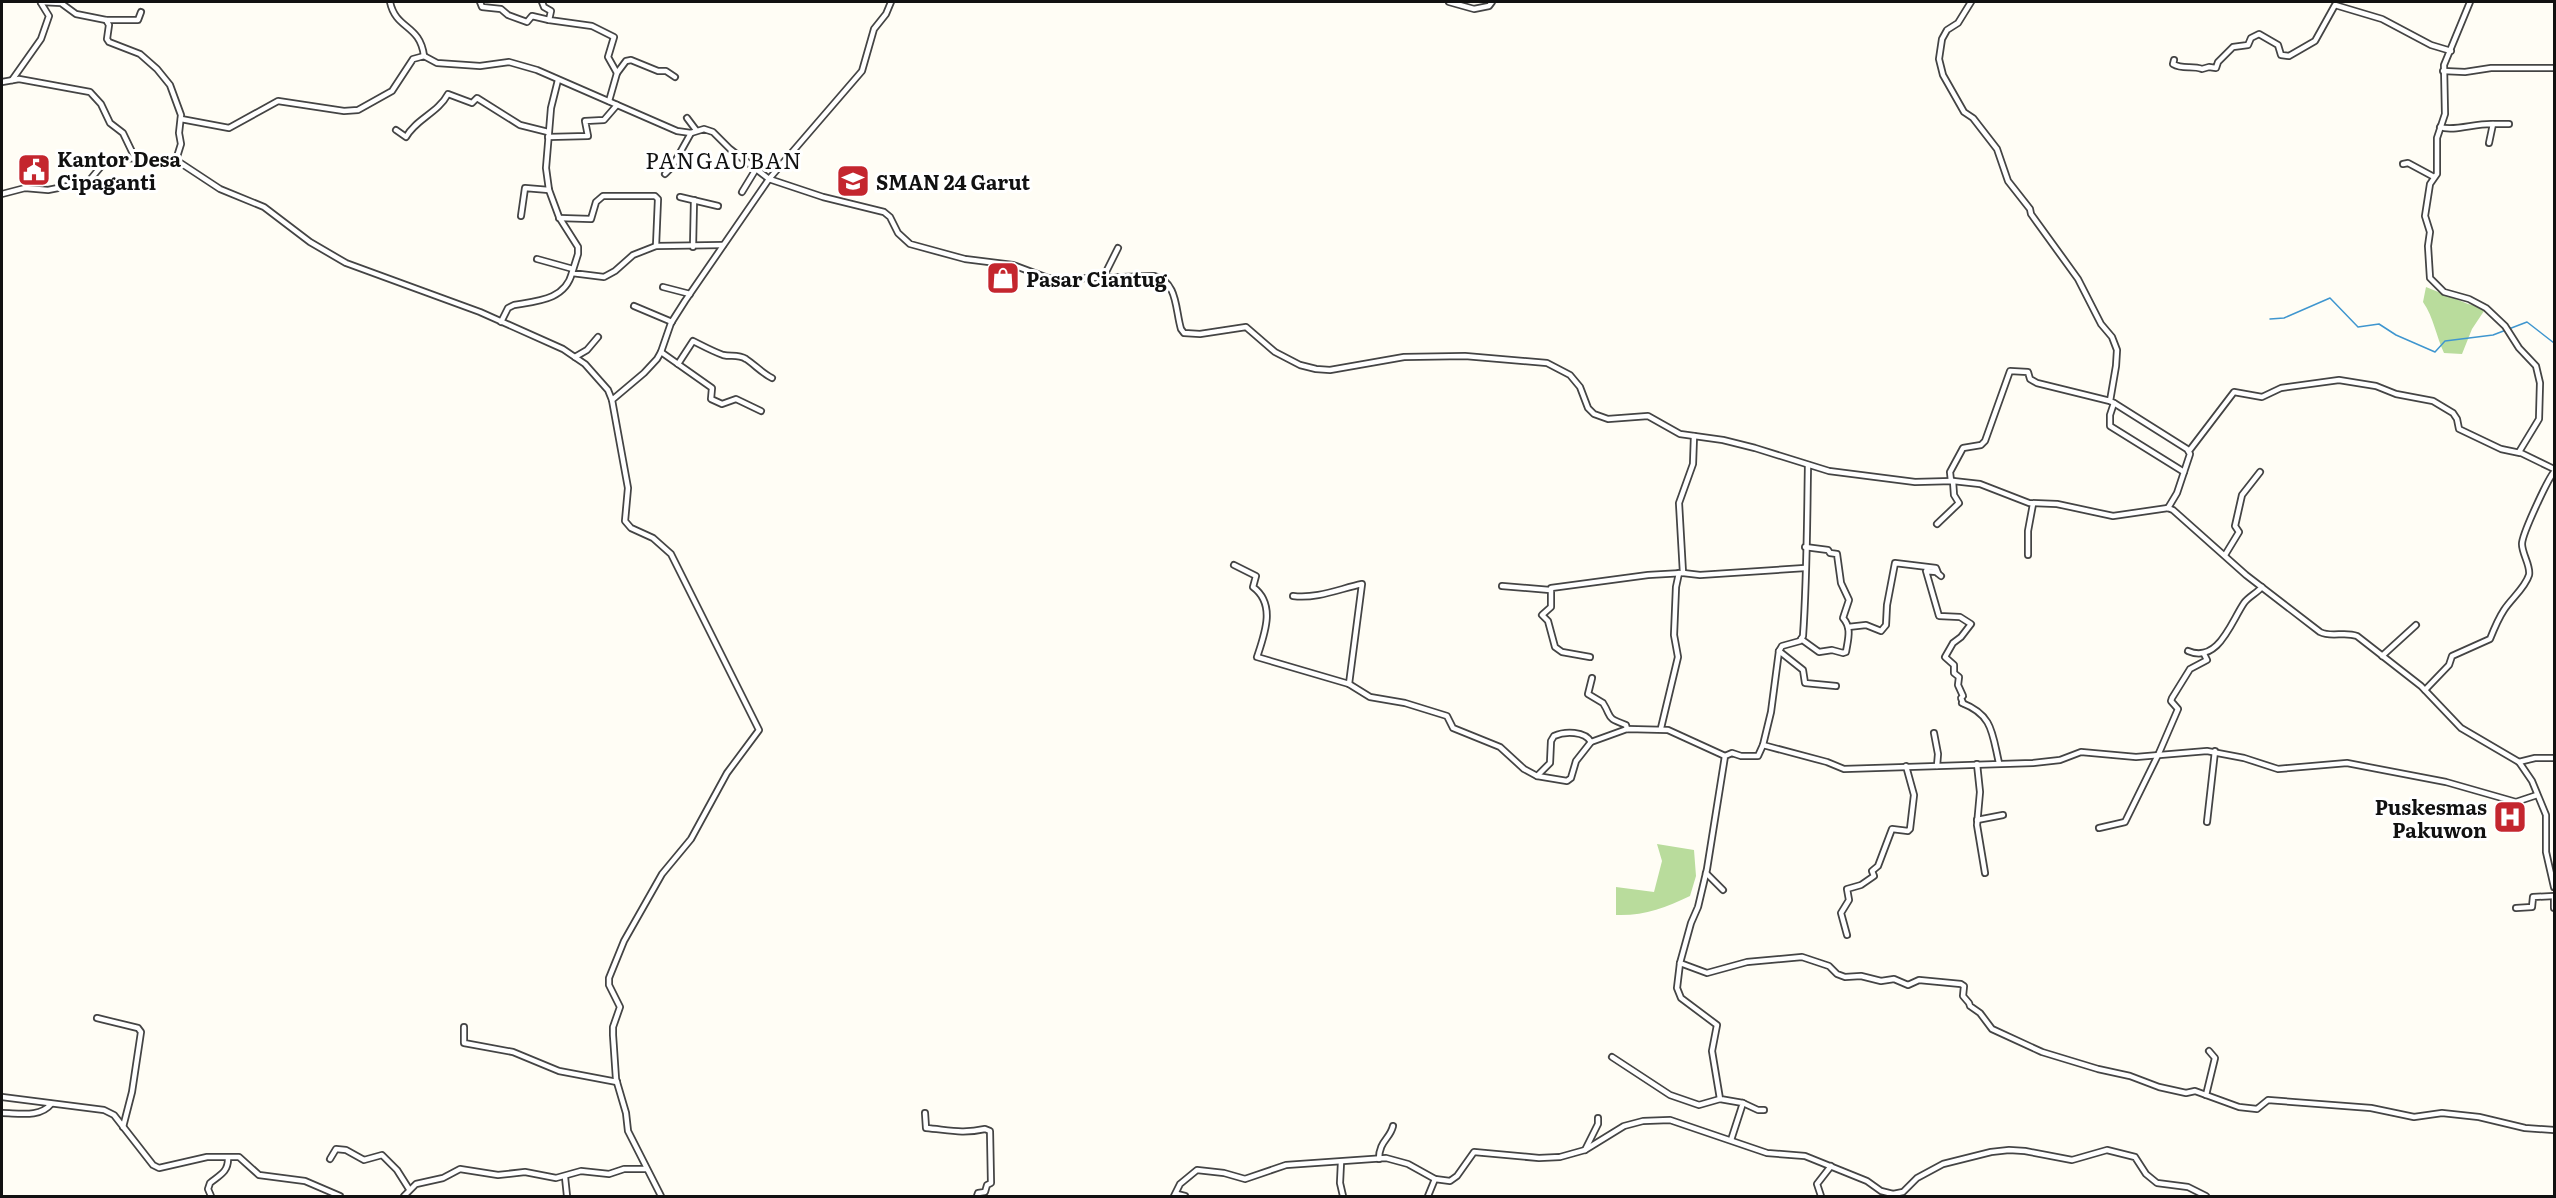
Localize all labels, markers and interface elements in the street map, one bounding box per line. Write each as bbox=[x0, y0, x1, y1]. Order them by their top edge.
place label: Kantor Desa Cipaganti bbox=[57, 143, 182, 196]
district label: PANGAUBAN bbox=[645, 143, 803, 176]
public building icon: Kantor Desa Cipaganti bbox=[16, 152, 52, 188]
school or university icon: SMAN 24 Garut bbox=[835, 163, 871, 199]
place label: SMAN 24 Garut bbox=[876, 166, 1030, 196]
shop icon: Pasar Ciantug bbox=[985, 260, 1021, 296]
place label: Pasar Ciantug bbox=[1026, 263, 1168, 293]
place label: Puskesmas Pakuwon bbox=[2375, 791, 2487, 844]
hospital icon: Puskesmas Pakuwon bbox=[2492, 799, 2528, 835]

